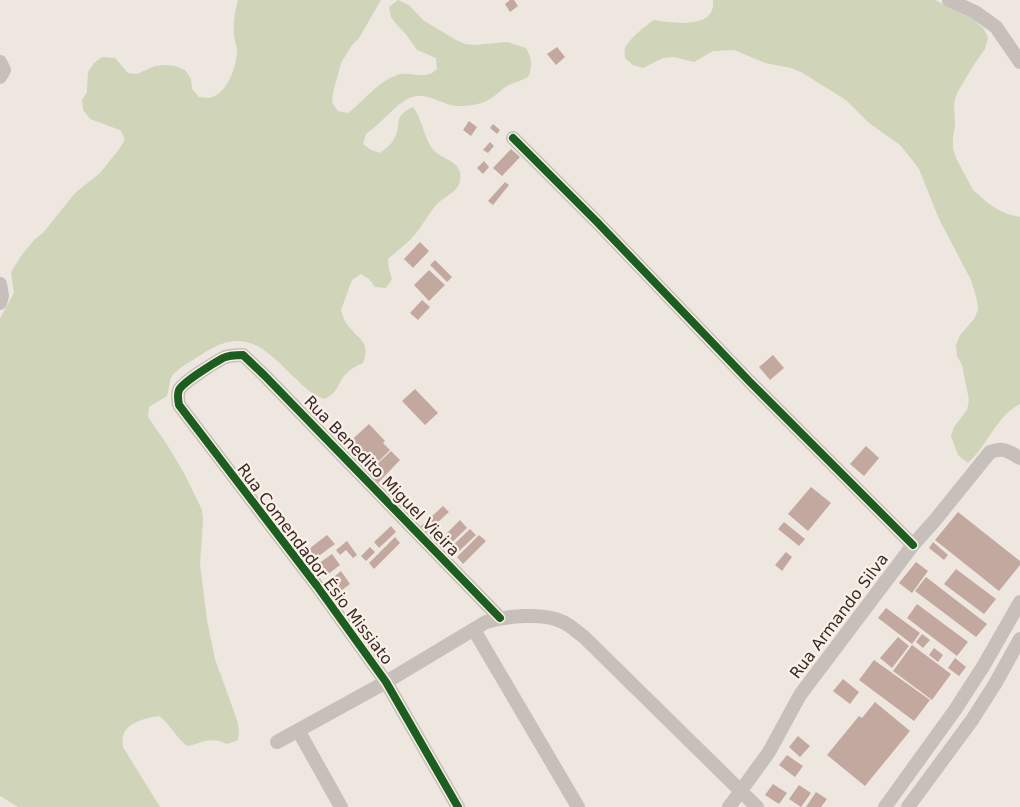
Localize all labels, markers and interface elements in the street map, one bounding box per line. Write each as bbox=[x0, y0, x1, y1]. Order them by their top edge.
street label: Rua Benedito Miguel Vieira bbox=[300, 392, 464, 560]
street label: Rua Comendador Ésio Missiato bbox=[233, 460, 397, 668]
street label: Rua Armando Silva bbox=[786, 550, 892, 682]

